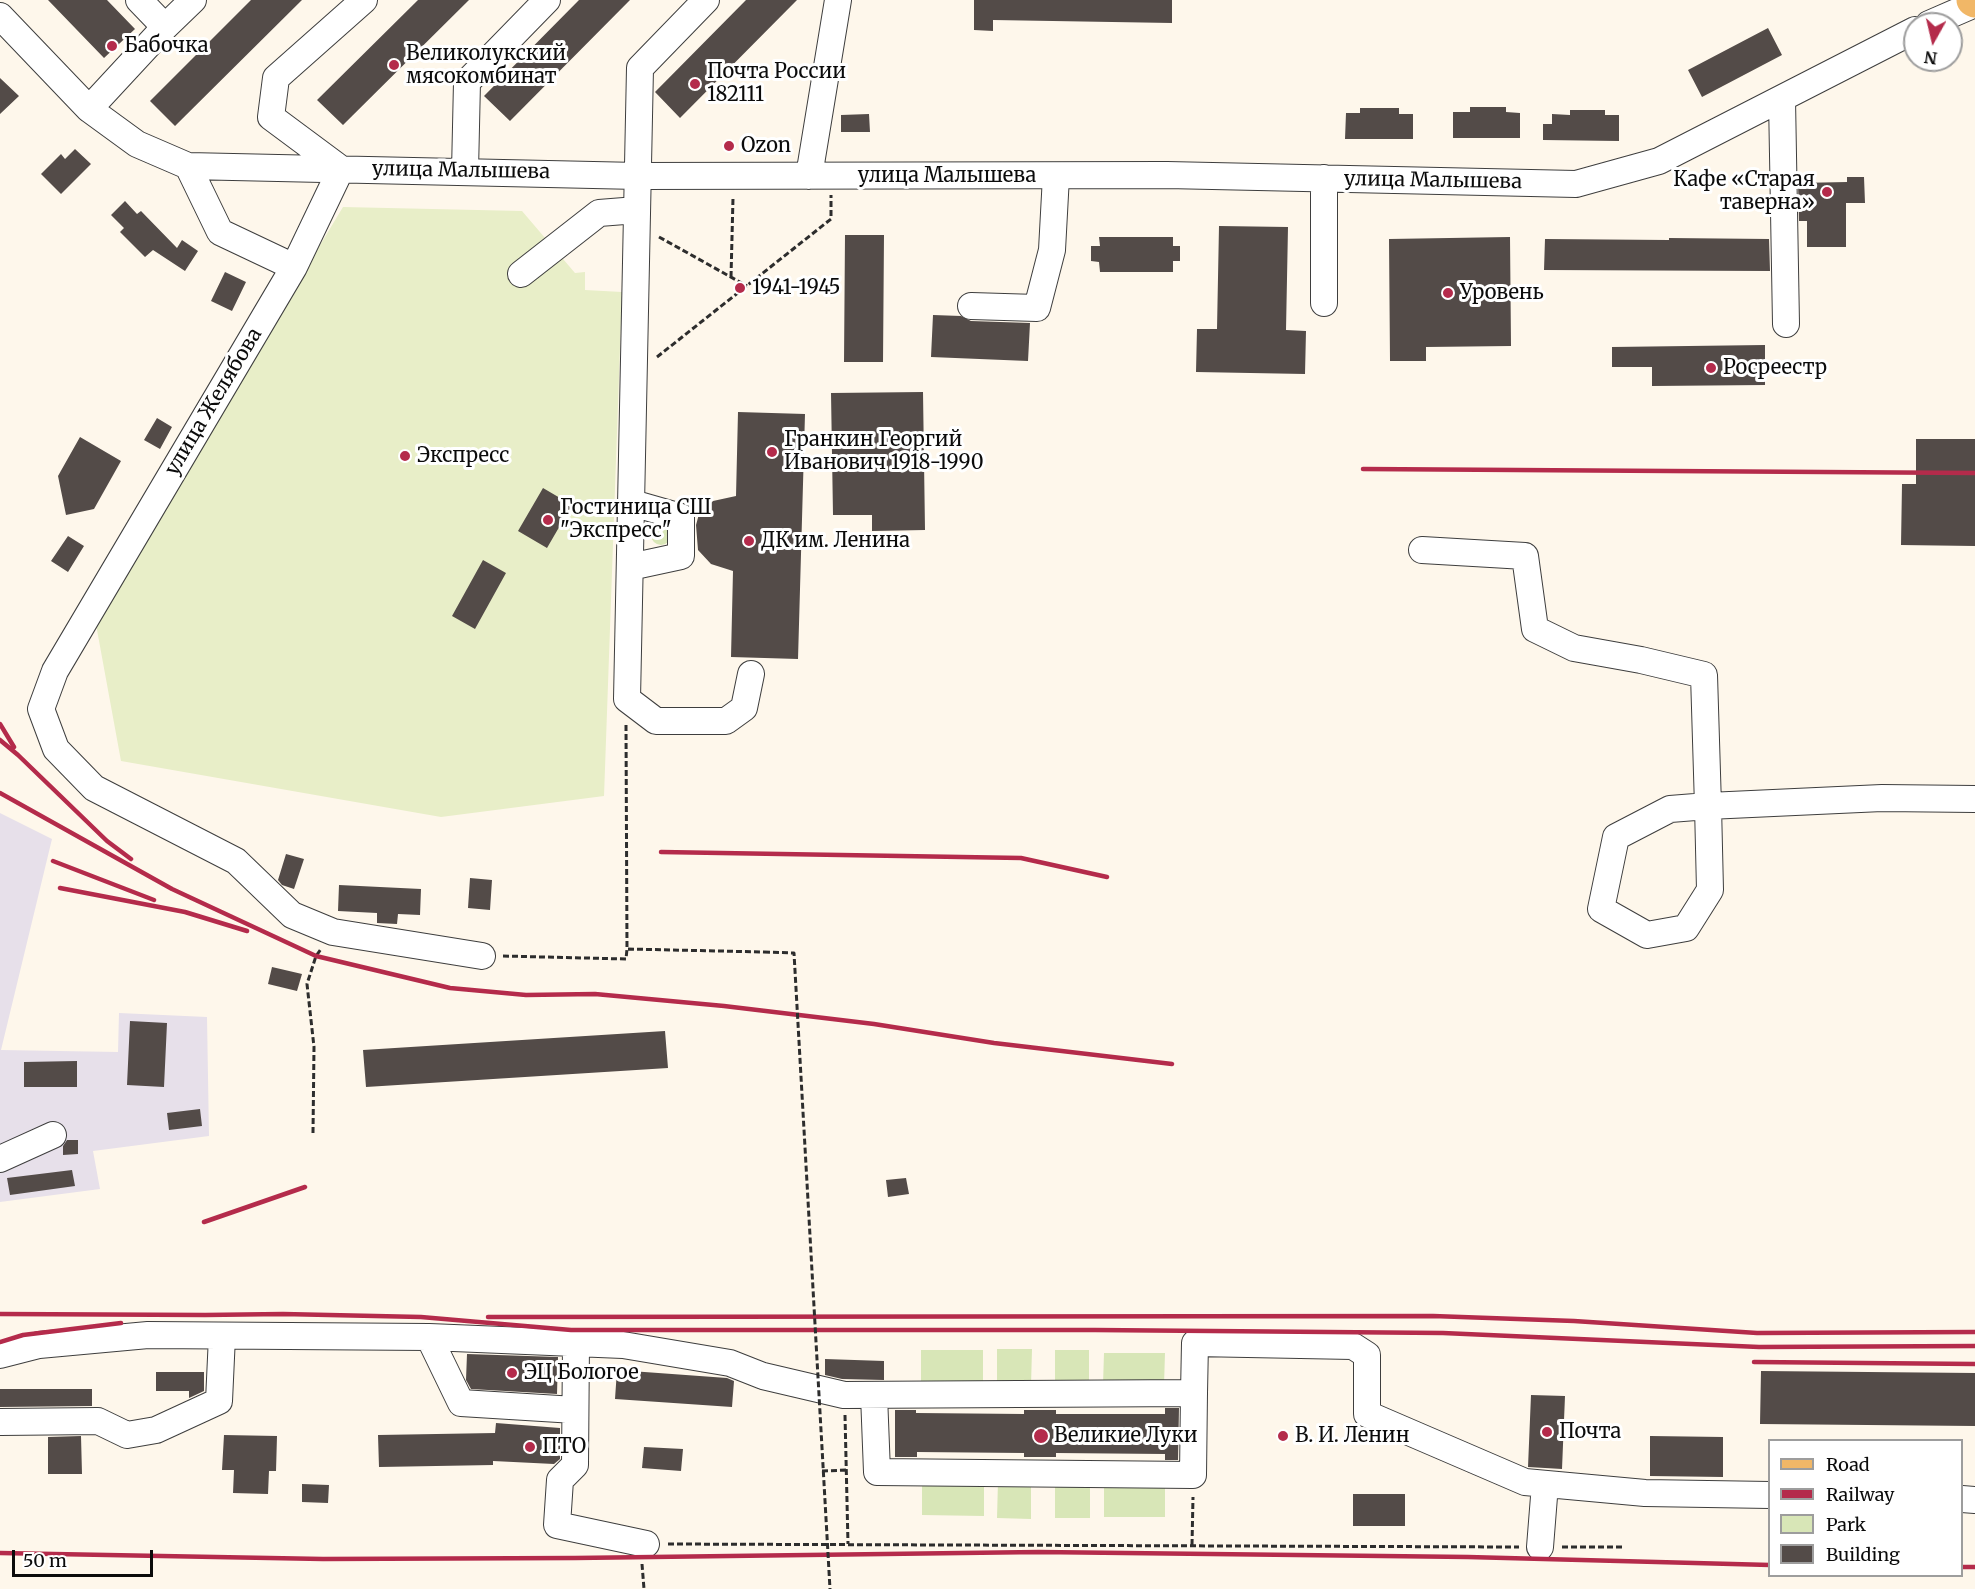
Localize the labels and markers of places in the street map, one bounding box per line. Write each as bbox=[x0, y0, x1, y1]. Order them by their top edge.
place label: Бабочка bbox=[124, 34, 208, 58]
marker: Бабочка bbox=[105, 39, 119, 53]
place label: Великолукский мясокомбинат bbox=[406, 42, 566, 89]
marker: Великолукский мясокомбинат bbox=[387, 58, 401, 72]
place label: Почта России 182111 bbox=[707, 60, 846, 107]
marker: Почта России 182111 bbox=[688, 77, 702, 91]
place label: Ozon bbox=[741, 134, 791, 158]
marker: Ozon bbox=[722, 139, 736, 153]
place label: Кафе «Старая таверна» bbox=[1673, 168, 1815, 215]
marker: Кафе «Старая таверна» bbox=[1820, 185, 1834, 199]
place label: 1941-1945 bbox=[752, 276, 841, 300]
marker: 1941-1945 bbox=[733, 281, 747, 295]
place label: Уровень bbox=[1460, 281, 1544, 305]
marker: Уровень bbox=[1441, 286, 1455, 300]
place label: Росреестр bbox=[1723, 356, 1827, 380]
marker: Росреестр bbox=[1704, 361, 1718, 375]
place label: Гранкин Георгий Иванович 1918-1990 bbox=[784, 428, 984, 475]
place label: Экспресс bbox=[417, 444, 509, 468]
marker: Гранкин Георгий Иванович 1918-1990 bbox=[765, 445, 779, 459]
marker: Экспресс bbox=[398, 449, 412, 463]
place label: Гостиница СШ "Экспресс" bbox=[560, 496, 712, 543]
marker: Гостиница СШ "Экспресс" bbox=[541, 513, 555, 527]
place label: ДК им. Ленина bbox=[761, 529, 910, 553]
marker: ДК им. Ленина bbox=[742, 534, 756, 548]
place label: ЭЦ Бологое bbox=[524, 1361, 639, 1385]
marker: ЭЦ Бологое bbox=[505, 1366, 519, 1380]
place label: Почта bbox=[1559, 1420, 1621, 1444]
place label: Великие Луки bbox=[1054, 1424, 1198, 1448]
place label: В. И. Ленин bbox=[1295, 1424, 1409, 1448]
marker: Почта bbox=[1540, 1425, 1554, 1439]
marker: Великие Луки bbox=[1032, 1427, 1050, 1445]
marker: В. И. Ленин bbox=[1276, 1429, 1290, 1443]
place label: ПТО bbox=[542, 1435, 586, 1459]
marker: ПТО bbox=[523, 1440, 537, 1454]

